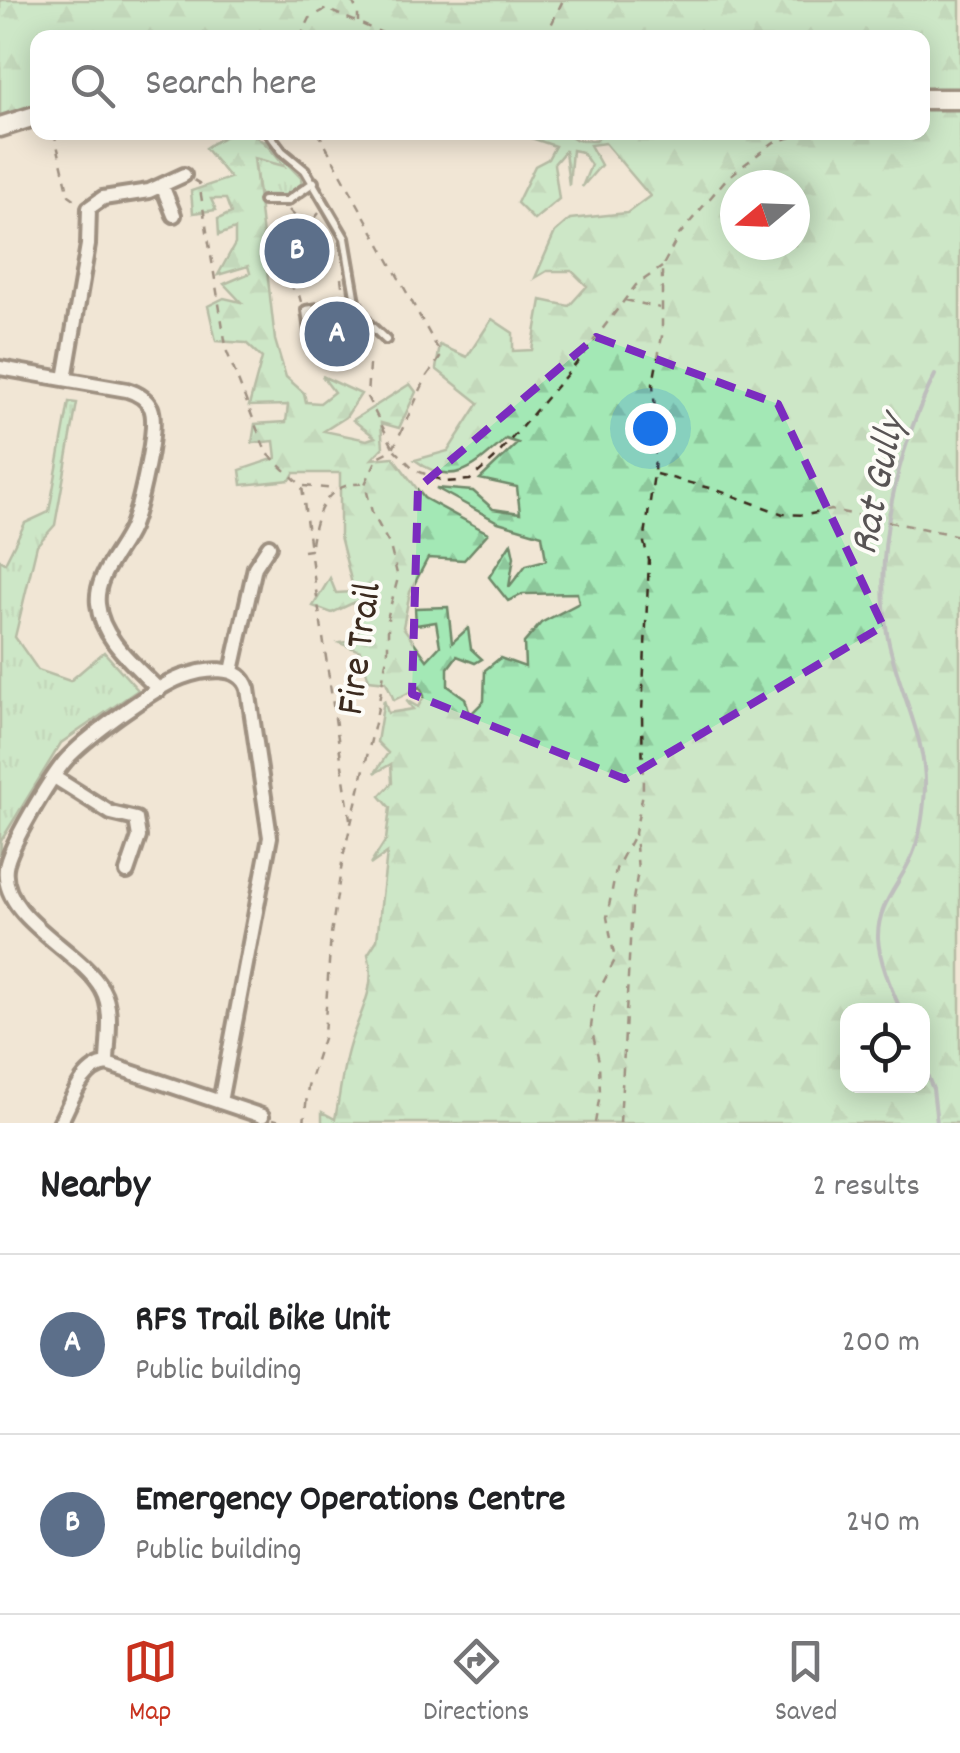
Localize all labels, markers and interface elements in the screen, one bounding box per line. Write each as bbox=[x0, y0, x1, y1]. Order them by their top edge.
search box bbox=[30, 30, 930, 140]
icon: search bbox=[65, 58, 120, 113]
text: Search here bbox=[145, 58, 317, 113]
north arrow bbox=[720, 170, 810, 260]
pin: B bbox=[264, 214, 330, 288]
pin: A bbox=[304, 296, 370, 372]
your location bbox=[625, 403, 676, 454]
water label: Rat Gully bbox=[837, 404, 926, 561]
street label: Fire Trail bbox=[325, 579, 400, 719]
map controls bbox=[840, 1003, 930, 1093]
button: locate bbox=[840, 1003, 930, 1093]
text: Nearby bbox=[40, 1158, 150, 1218]
text: 2 results bbox=[813, 1165, 920, 1211]
text: RFS Trail Bike Unit bbox=[135, 1294, 391, 1349]
text: A bbox=[64, 1321, 81, 1367]
text: 200 m bbox=[842, 1321, 920, 1367]
text: Public building bbox=[135, 1349, 302, 1395]
text: Emergency Operations Centre bbox=[135, 1474, 565, 1529]
text: B bbox=[65, 1501, 80, 1547]
text: 240 m bbox=[846, 1501, 920, 1547]
text: Public building bbox=[135, 1529, 302, 1575]
tab: Map bbox=[123, 1634, 178, 1734]
tab: Directions bbox=[423, 1634, 529, 1734]
tab: Saved bbox=[775, 1634, 837, 1734]

